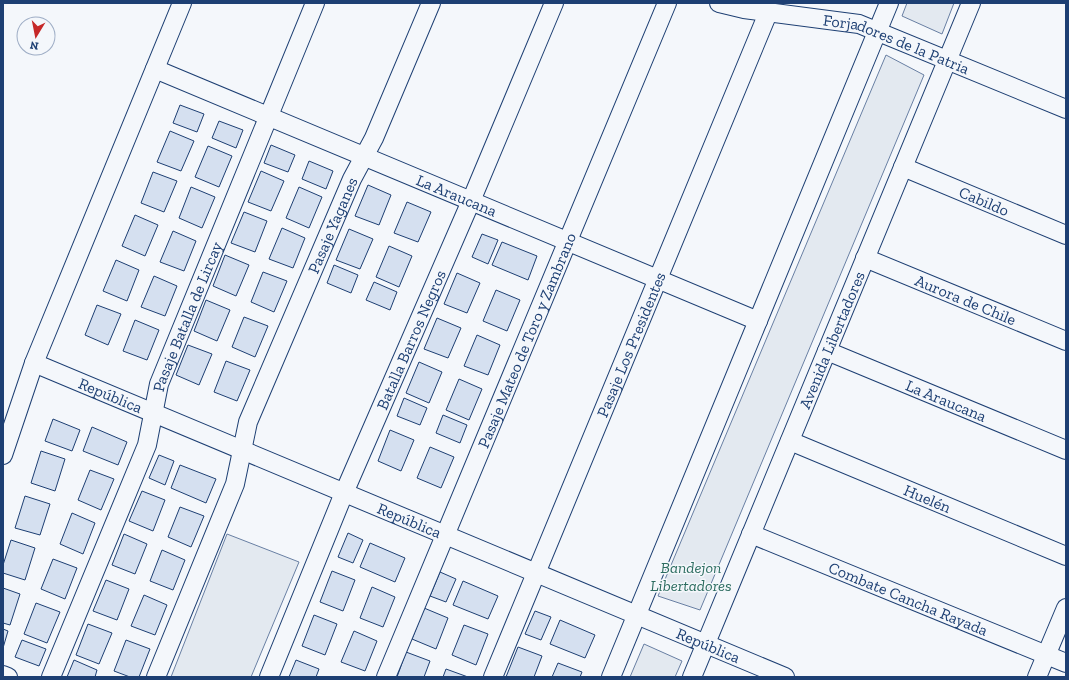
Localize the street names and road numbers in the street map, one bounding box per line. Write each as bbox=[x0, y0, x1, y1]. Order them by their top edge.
street label: Forjadores de la Patria bbox=[822, 10, 973, 78]
street label: La Araucana bbox=[414, 170, 500, 220]
street label: Pasaje Yaganes bbox=[303, 174, 361, 276]
street label: Cabildo bbox=[956, 182, 1012, 220]
street label: Pasaje Mateo de Toro y Zambrano bbox=[473, 230, 580, 451]
street label: Pasaje Batalla de Lircay bbox=[148, 238, 226, 393]
street label: Batalla Barros Negros bbox=[372, 267, 449, 412]
street label: Avenida Libertadores bbox=[795, 268, 868, 411]
street label: Pasaje Los Presidentes bbox=[592, 269, 669, 420]
street label: Aurora de Chile bbox=[912, 270, 1019, 329]
street label: República bbox=[76, 373, 146, 417]
street label: La Araucana bbox=[903, 375, 990, 426]
street label: Huelén bbox=[901, 480, 955, 517]
street label: República bbox=[375, 498, 445, 542]
street label: Combate Cancha Rayada bbox=[826, 557, 991, 640]
street label: República bbox=[674, 623, 743, 667]

